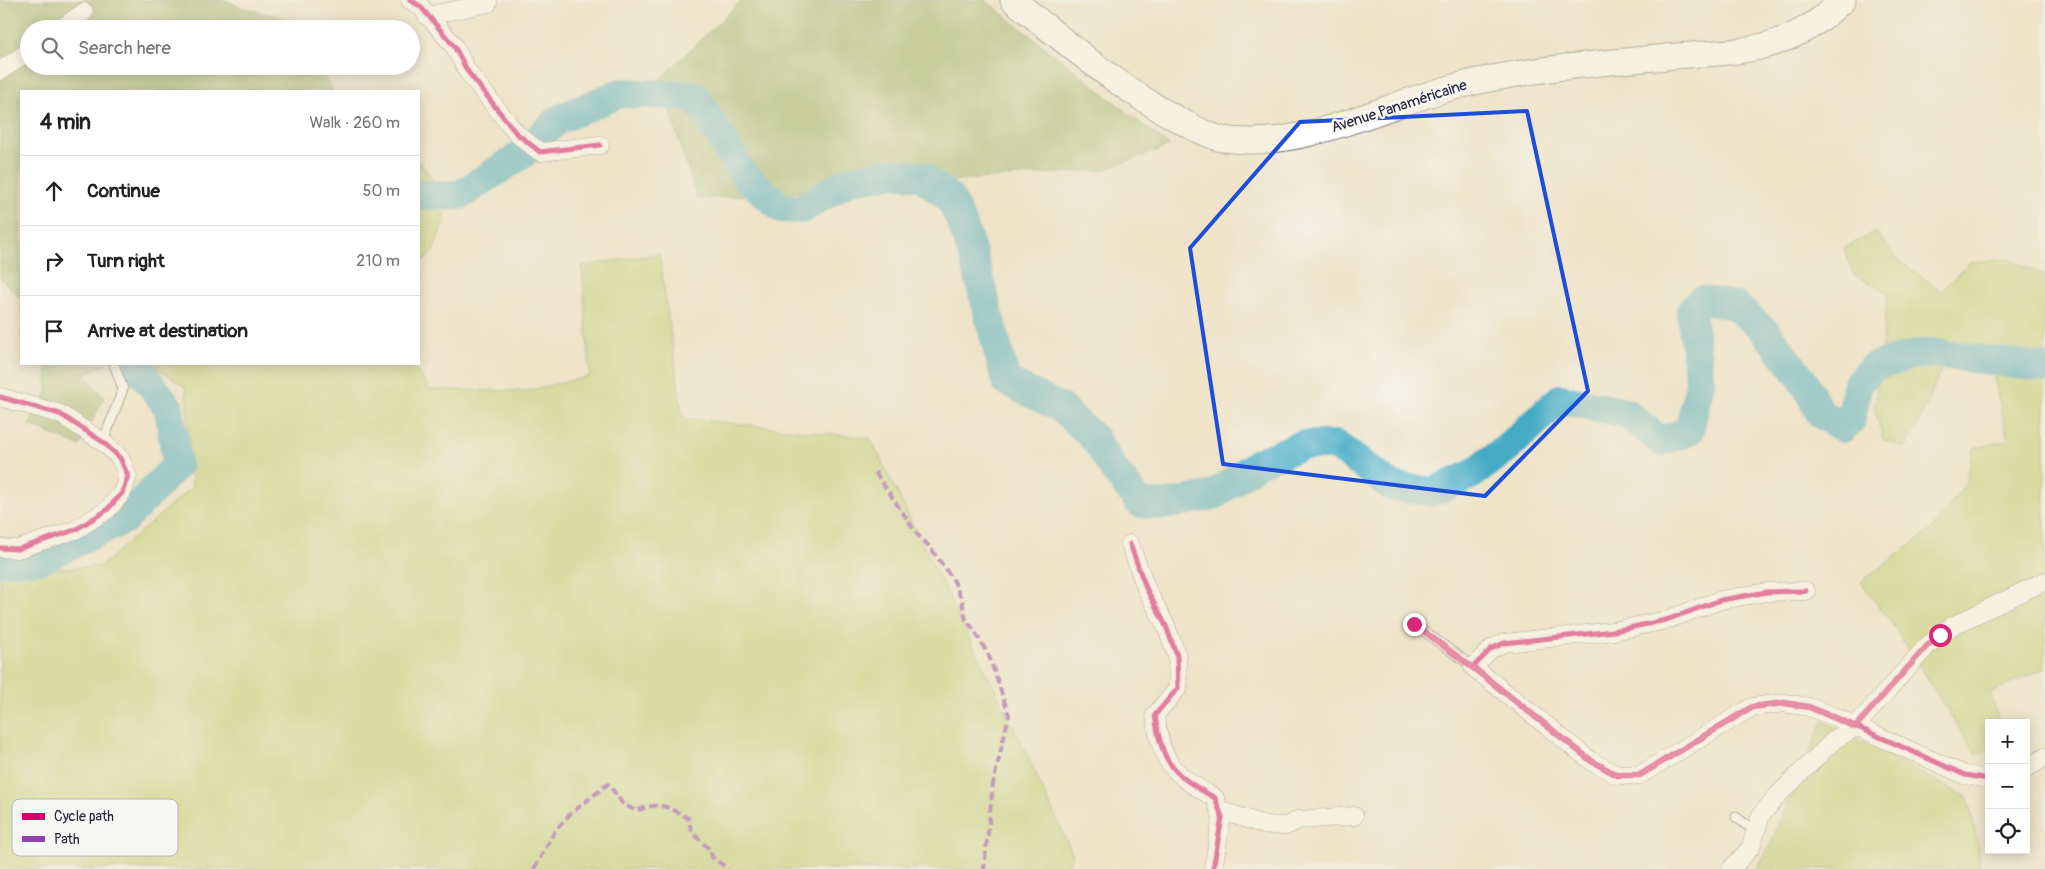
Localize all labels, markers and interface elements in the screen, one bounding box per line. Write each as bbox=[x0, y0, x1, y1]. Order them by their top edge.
search box bbox=[20, 20, 420, 75]
icon: search bbox=[38, 34, 66, 62]
text: Search here bbox=[78, 36, 171, 60]
street label: Avenue Panaméricaine bbox=[1329, 75, 1470, 137]
text: 4 min bbox=[40, 109, 91, 136]
text: Walk · 260 m bbox=[309, 113, 400, 133]
icon: ahead bbox=[40, 177, 68, 205]
text: Continue bbox=[87, 179, 160, 203]
text: 50 m bbox=[363, 181, 400, 201]
icon: right bbox=[40, 247, 68, 275]
text: Turn right bbox=[87, 249, 165, 273]
text: 210 m bbox=[356, 251, 400, 271]
icon: arrive bbox=[40, 317, 68, 345]
text: Arrive at destination bbox=[87, 319, 248, 343]
route end bbox=[1403, 613, 1426, 636]
route start bbox=[1929, 624, 1952, 647]
map controls bbox=[1985, 719, 2030, 854]
button: + bbox=[1985, 719, 2030, 764]
button: − bbox=[1985, 764, 2030, 809]
legend bbox=[12, 799, 178, 856]
text: Cycle path bbox=[54, 808, 114, 825]
button: locate bbox=[1985, 809, 2030, 854]
text: Path bbox=[54, 831, 79, 848]

